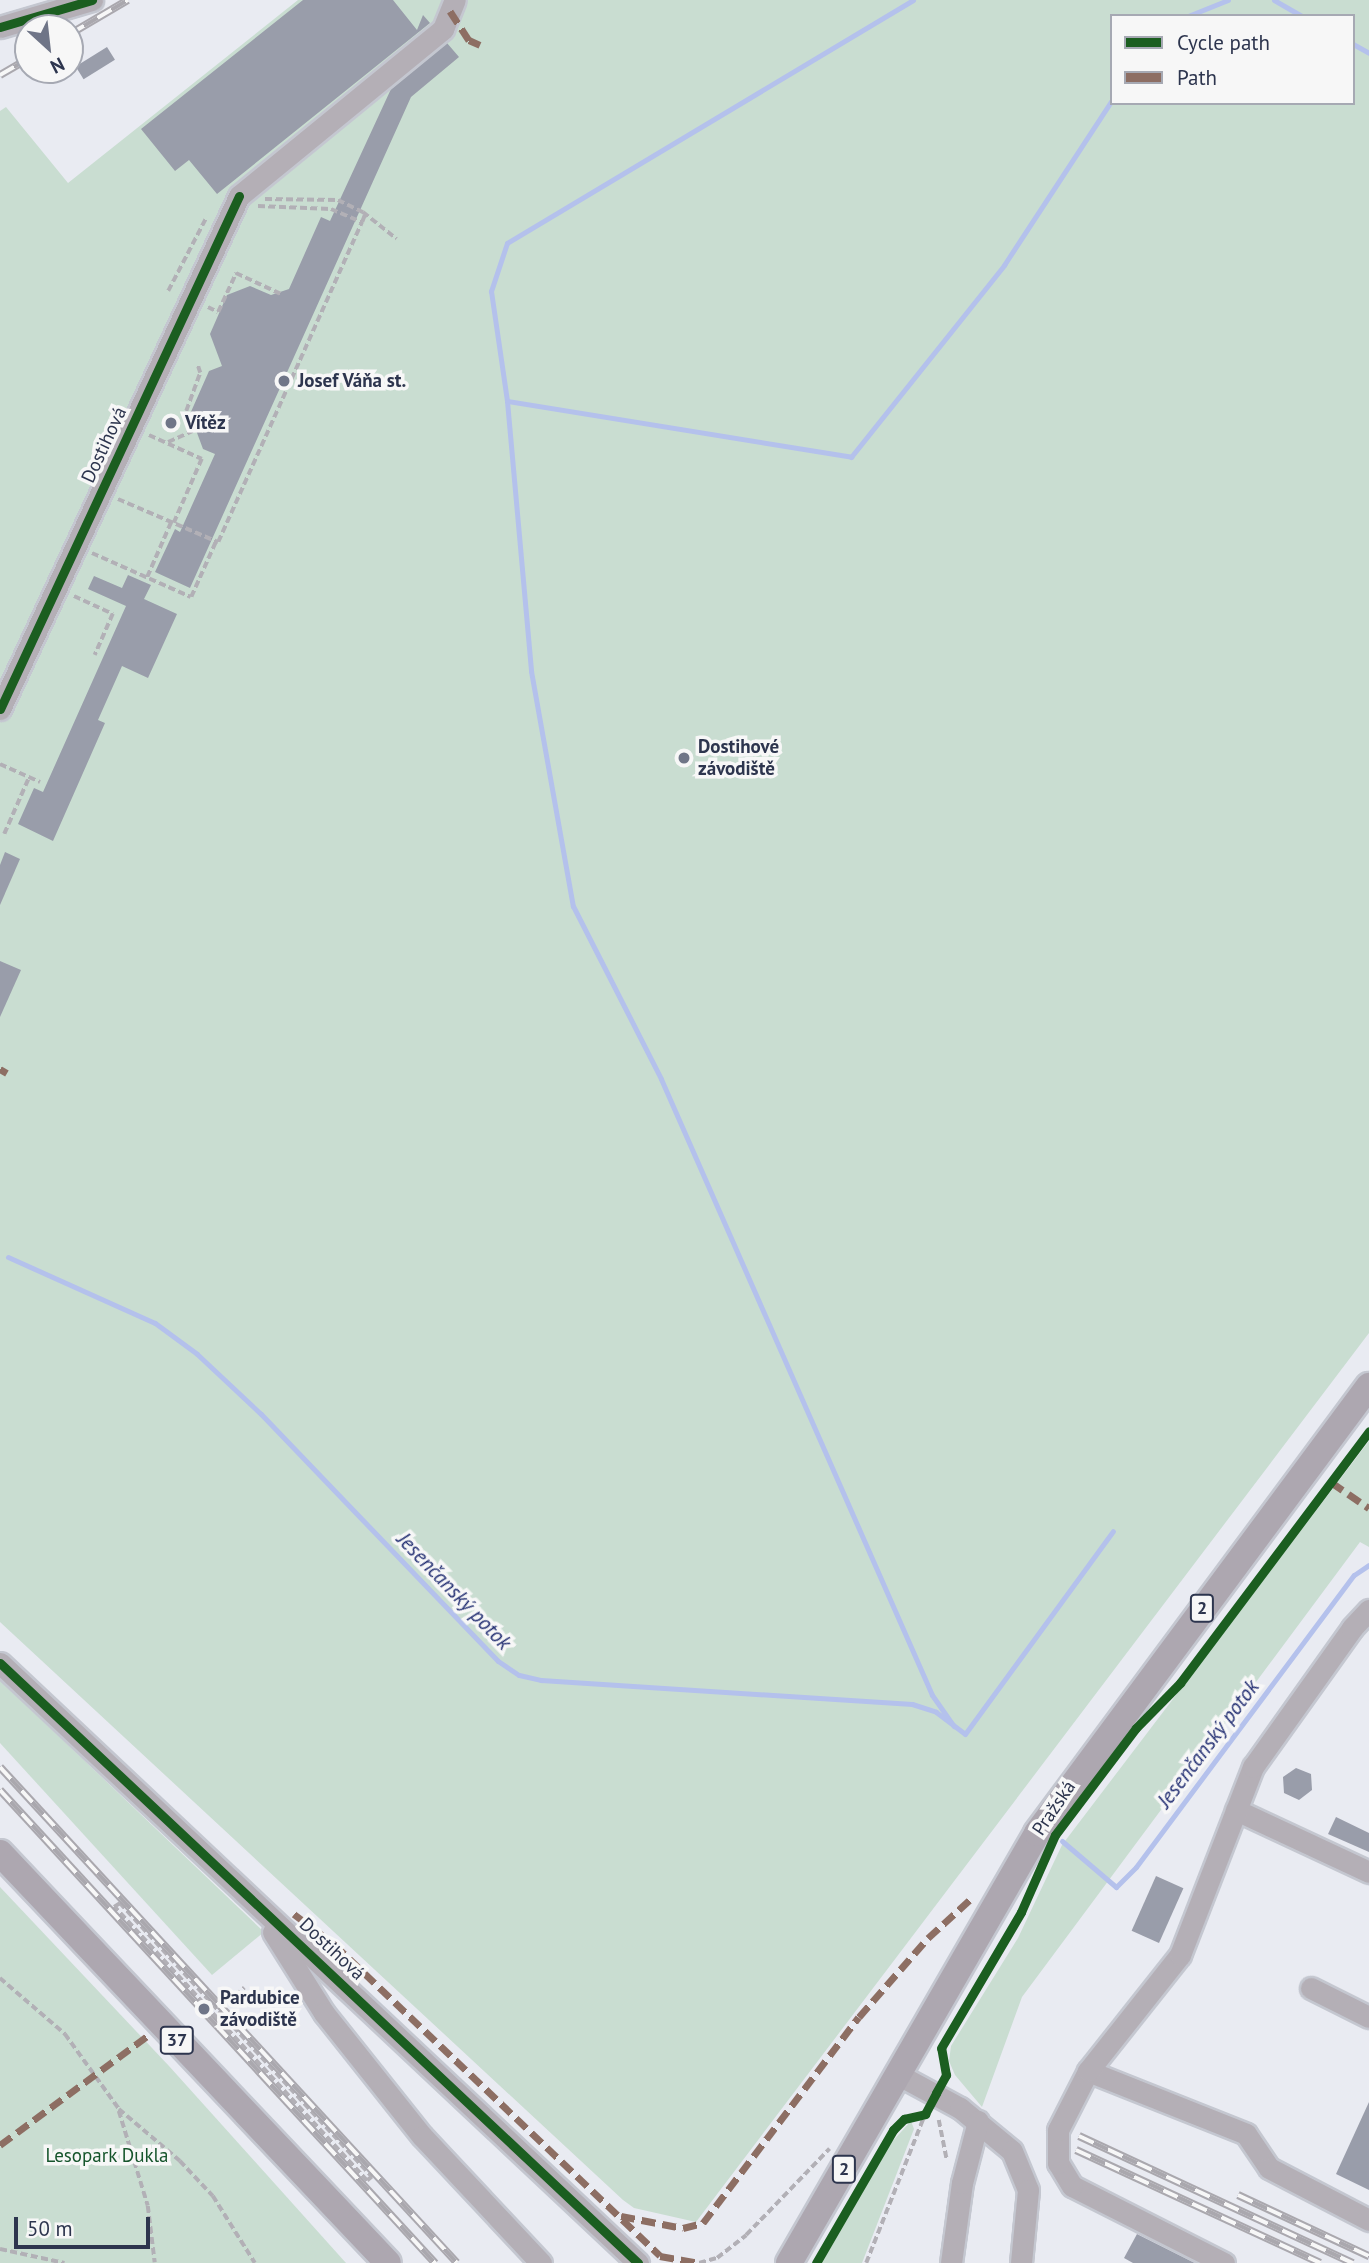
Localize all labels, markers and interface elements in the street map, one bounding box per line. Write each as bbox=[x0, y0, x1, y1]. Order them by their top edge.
north arrow bbox=[14, 14, 84, 84]
legend bbox=[1110, 14, 1355, 105]
text: Cycle path bbox=[1177, 29, 1270, 56]
text: N bbox=[47, 52, 69, 79]
text: Path bbox=[1177, 64, 1217, 91]
place label: Josef Váňa st. bbox=[298, 370, 407, 392]
marker: Josef Váňa st. bbox=[276, 373, 292, 389]
street label: Dostihová bbox=[77, 403, 131, 487]
place label: Vítěz bbox=[185, 412, 226, 434]
marker: Vítěz bbox=[163, 415, 179, 431]
place label: Dostihové závodiště bbox=[698, 736, 779, 780]
marker: Dostihové závodiště bbox=[676, 750, 692, 766]
water label: Jesenčanský potok bbox=[391, 1527, 517, 1655]
road number: 2 bbox=[1190, 1594, 1214, 1623]
water label: Jesenčanský potok bbox=[1152, 1675, 1264, 1813]
street label: Pražská bbox=[1028, 1776, 1080, 1840]
street label: Dostihová bbox=[295, 1913, 369, 1985]
place label: Pardubice závodiště bbox=[220, 1987, 300, 2031]
marker: Pardubice závodiště bbox=[194, 1999, 214, 2019]
road number: 37 bbox=[160, 2026, 194, 2054]
park label: Lesopark Dukla bbox=[45, 2145, 169, 2167]
road number: 2 bbox=[832, 2154, 856, 2183]
scale bar bbox=[18, 2204, 154, 2248]
text: 50 m bbox=[27, 2215, 73, 2242]

